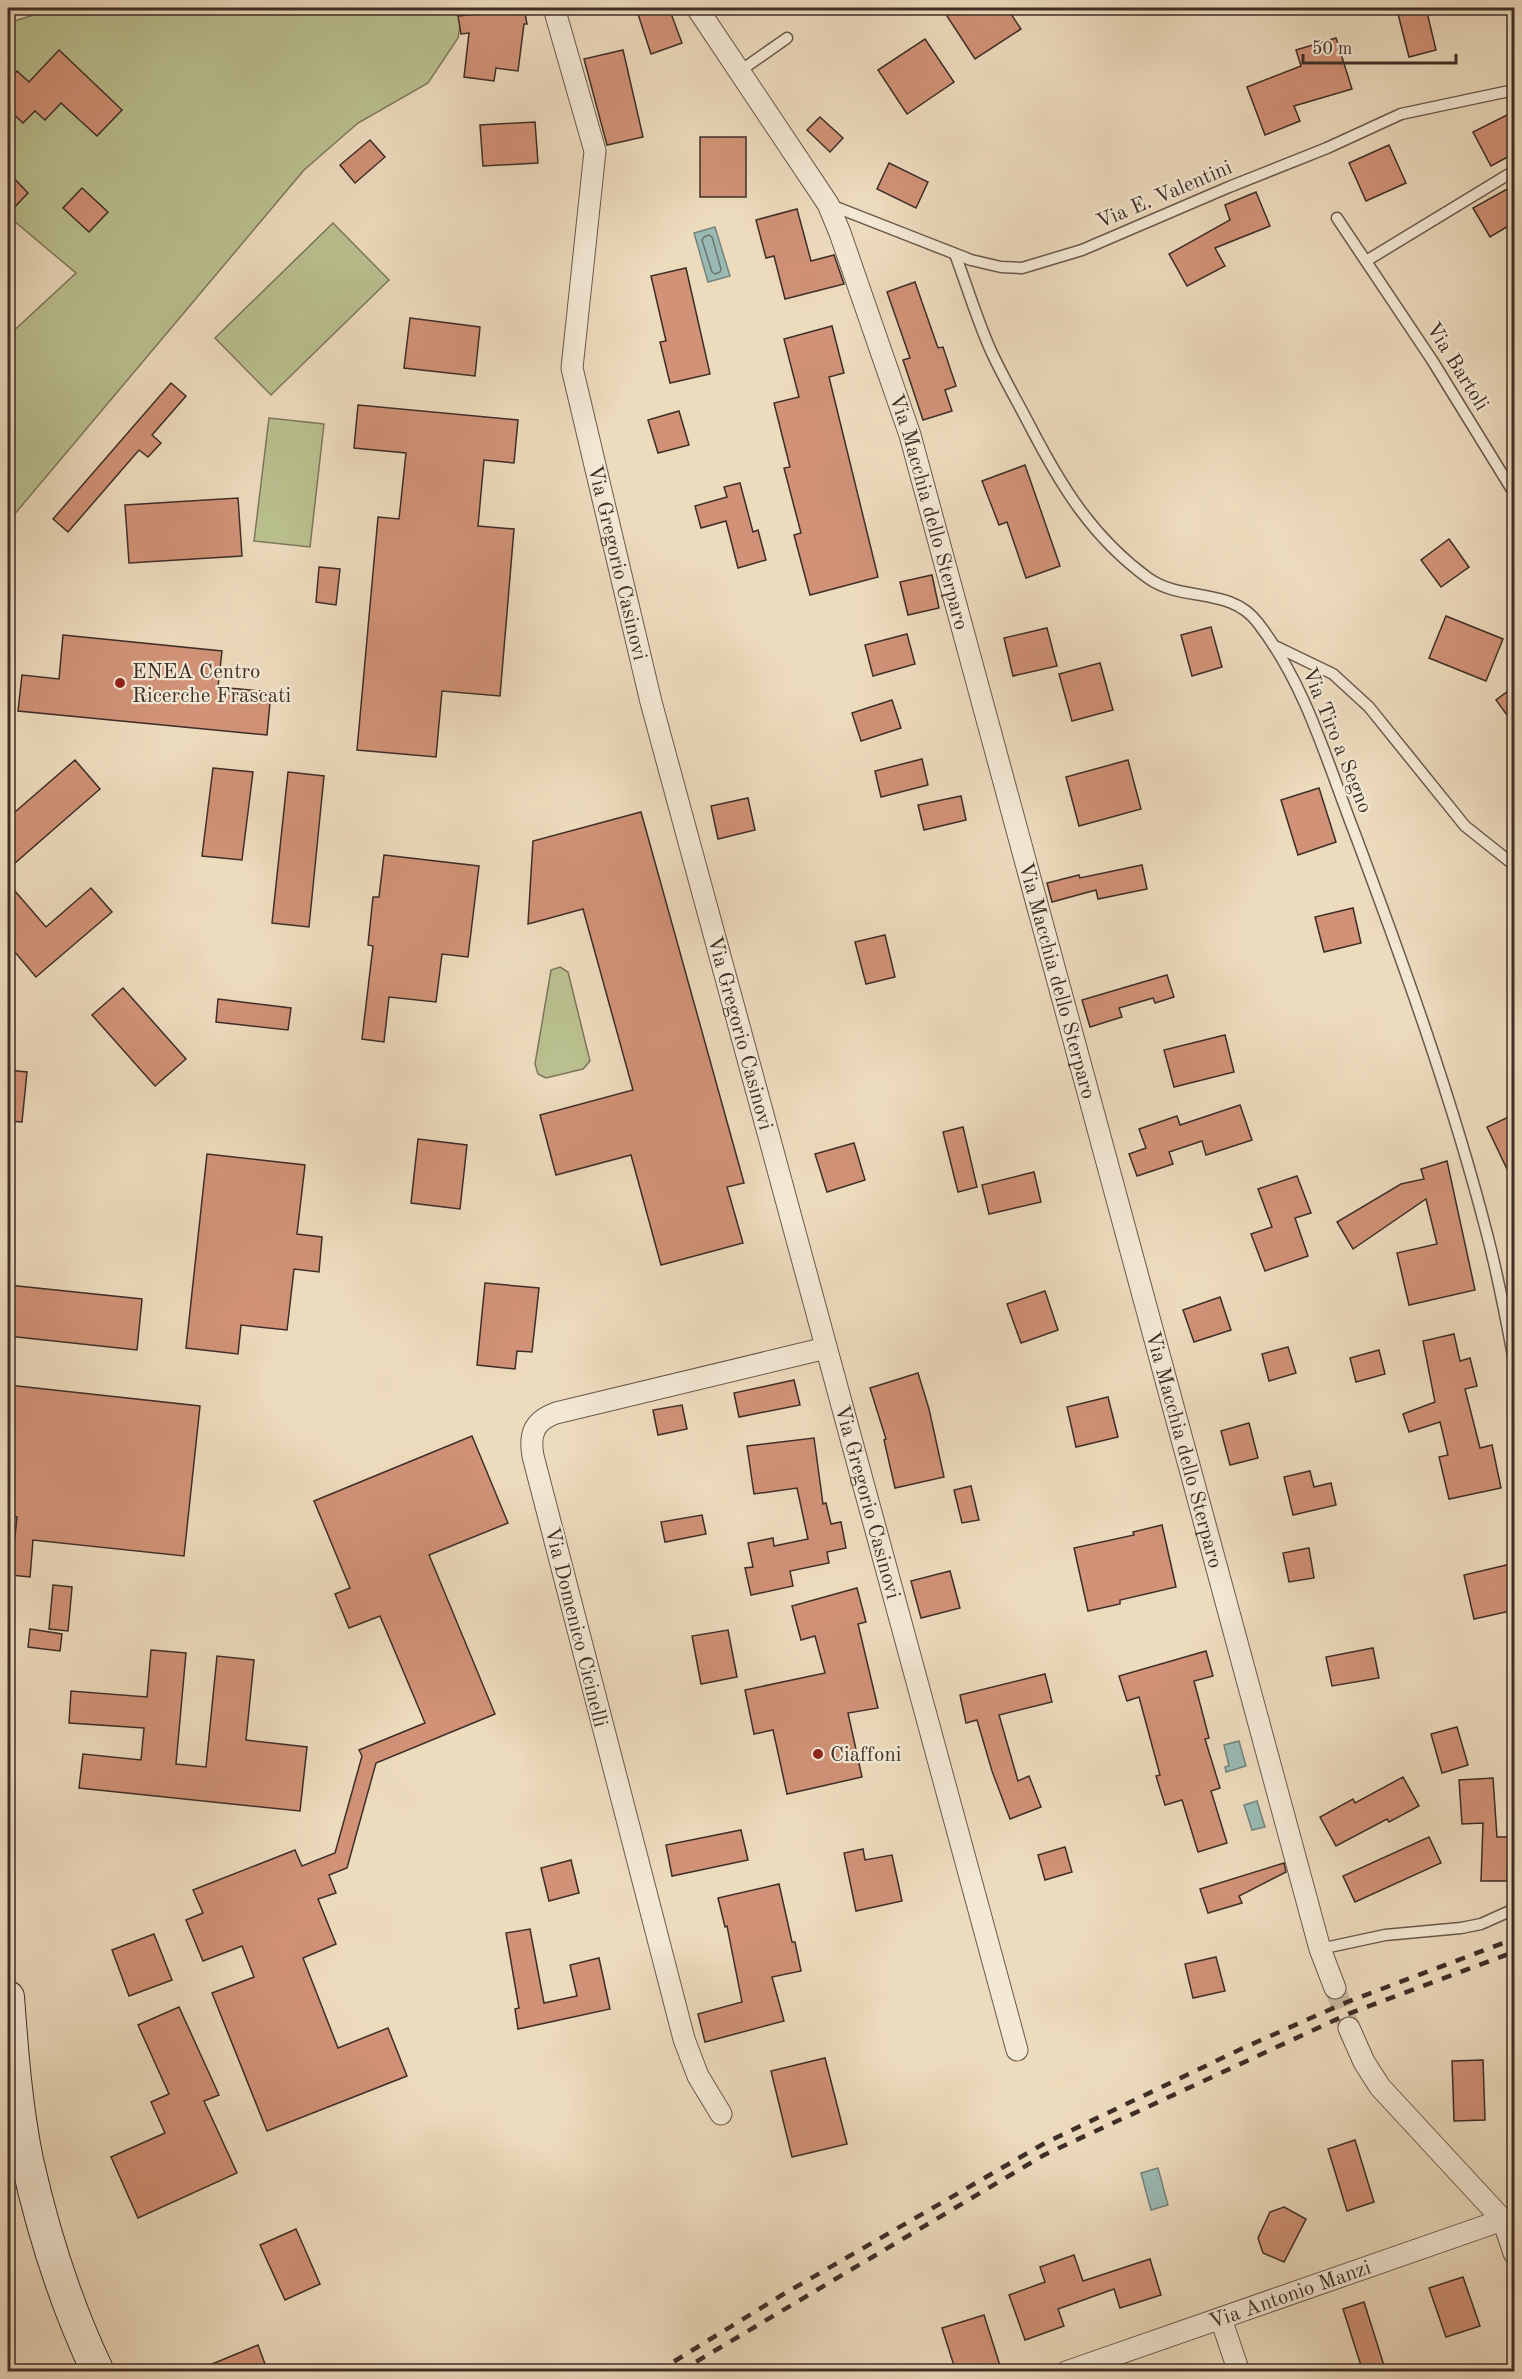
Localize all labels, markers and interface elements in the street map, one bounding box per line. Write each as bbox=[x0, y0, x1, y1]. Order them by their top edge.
scale bar bbox=[1303, 27, 1456, 65]
text: 50 m bbox=[1312, 40, 1352, 58]
street label: Via E. Valentini bbox=[1094, 157, 1235, 233]
street label: Via Bartoli bbox=[1421, 319, 1492, 415]
street label: Via Macchia dello Sterparo bbox=[885, 391, 971, 632]
street label: Via Gregorio Casinovi bbox=[583, 463, 650, 663]
place label: ENEA Centro Ricerche Frascati bbox=[132, 662, 291, 707]
street label: Via Tiro a Segno bbox=[1298, 665, 1375, 816]
marker: ENEA Centro Ricerche Frascati bbox=[113, 676, 127, 690]
street label: Via Macchia dello Sterparo bbox=[1014, 860, 1098, 1101]
street label: Via Gregorio Casinovi bbox=[703, 934, 776, 1132]
street label: Via Macchia dello Sterparo bbox=[1141, 1329, 1225, 1571]
street label: Via Gregorio Casinovi bbox=[830, 1403, 903, 1601]
street label: Via Domenico Cicinelli bbox=[541, 1525, 611, 1730]
place label: Ciaffoni bbox=[830, 1745, 901, 1766]
marker: Ciaffoni bbox=[811, 1747, 825, 1761]
street label: Via Antonio Manzi bbox=[1207, 2258, 1374, 2333]

